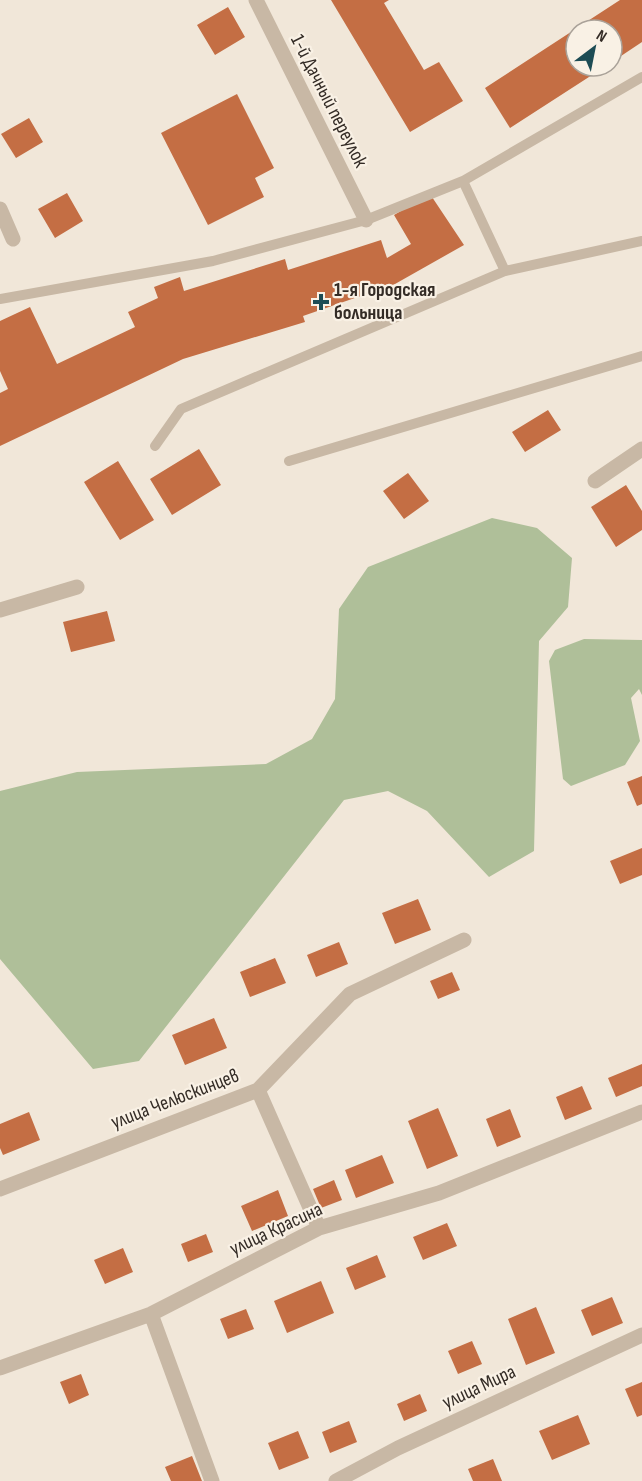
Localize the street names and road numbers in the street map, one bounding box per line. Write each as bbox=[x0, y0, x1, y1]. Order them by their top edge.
street label: 1-й Дачный переулок bbox=[285, 31, 373, 172]
street label: улица Челюскинцев bbox=[108, 1064, 242, 1134]
street label: улица Красина bbox=[226, 1197, 326, 1261]
street label: улица Мира bbox=[438, 1360, 520, 1414]

